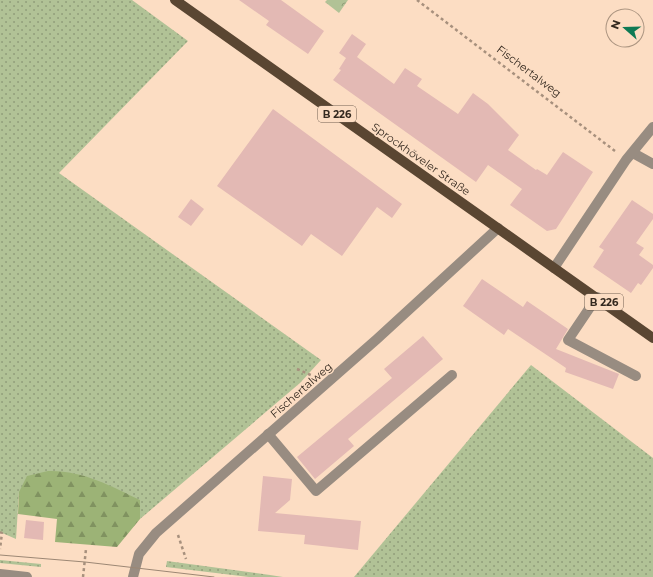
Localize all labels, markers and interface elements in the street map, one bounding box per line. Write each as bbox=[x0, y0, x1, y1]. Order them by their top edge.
north arrow bbox=[605, 8, 645, 48]
text: N bbox=[608, 18, 624, 31]
street label: Fischertalweg bbox=[494, 42, 564, 100]
road number: B 226 bbox=[318, 106, 356, 122]
street label: Sprockhöveler Straße bbox=[369, 120, 473, 199]
road number: B 226 bbox=[585, 294, 623, 310]
street label: Fischertalweg bbox=[267, 359, 335, 421]

